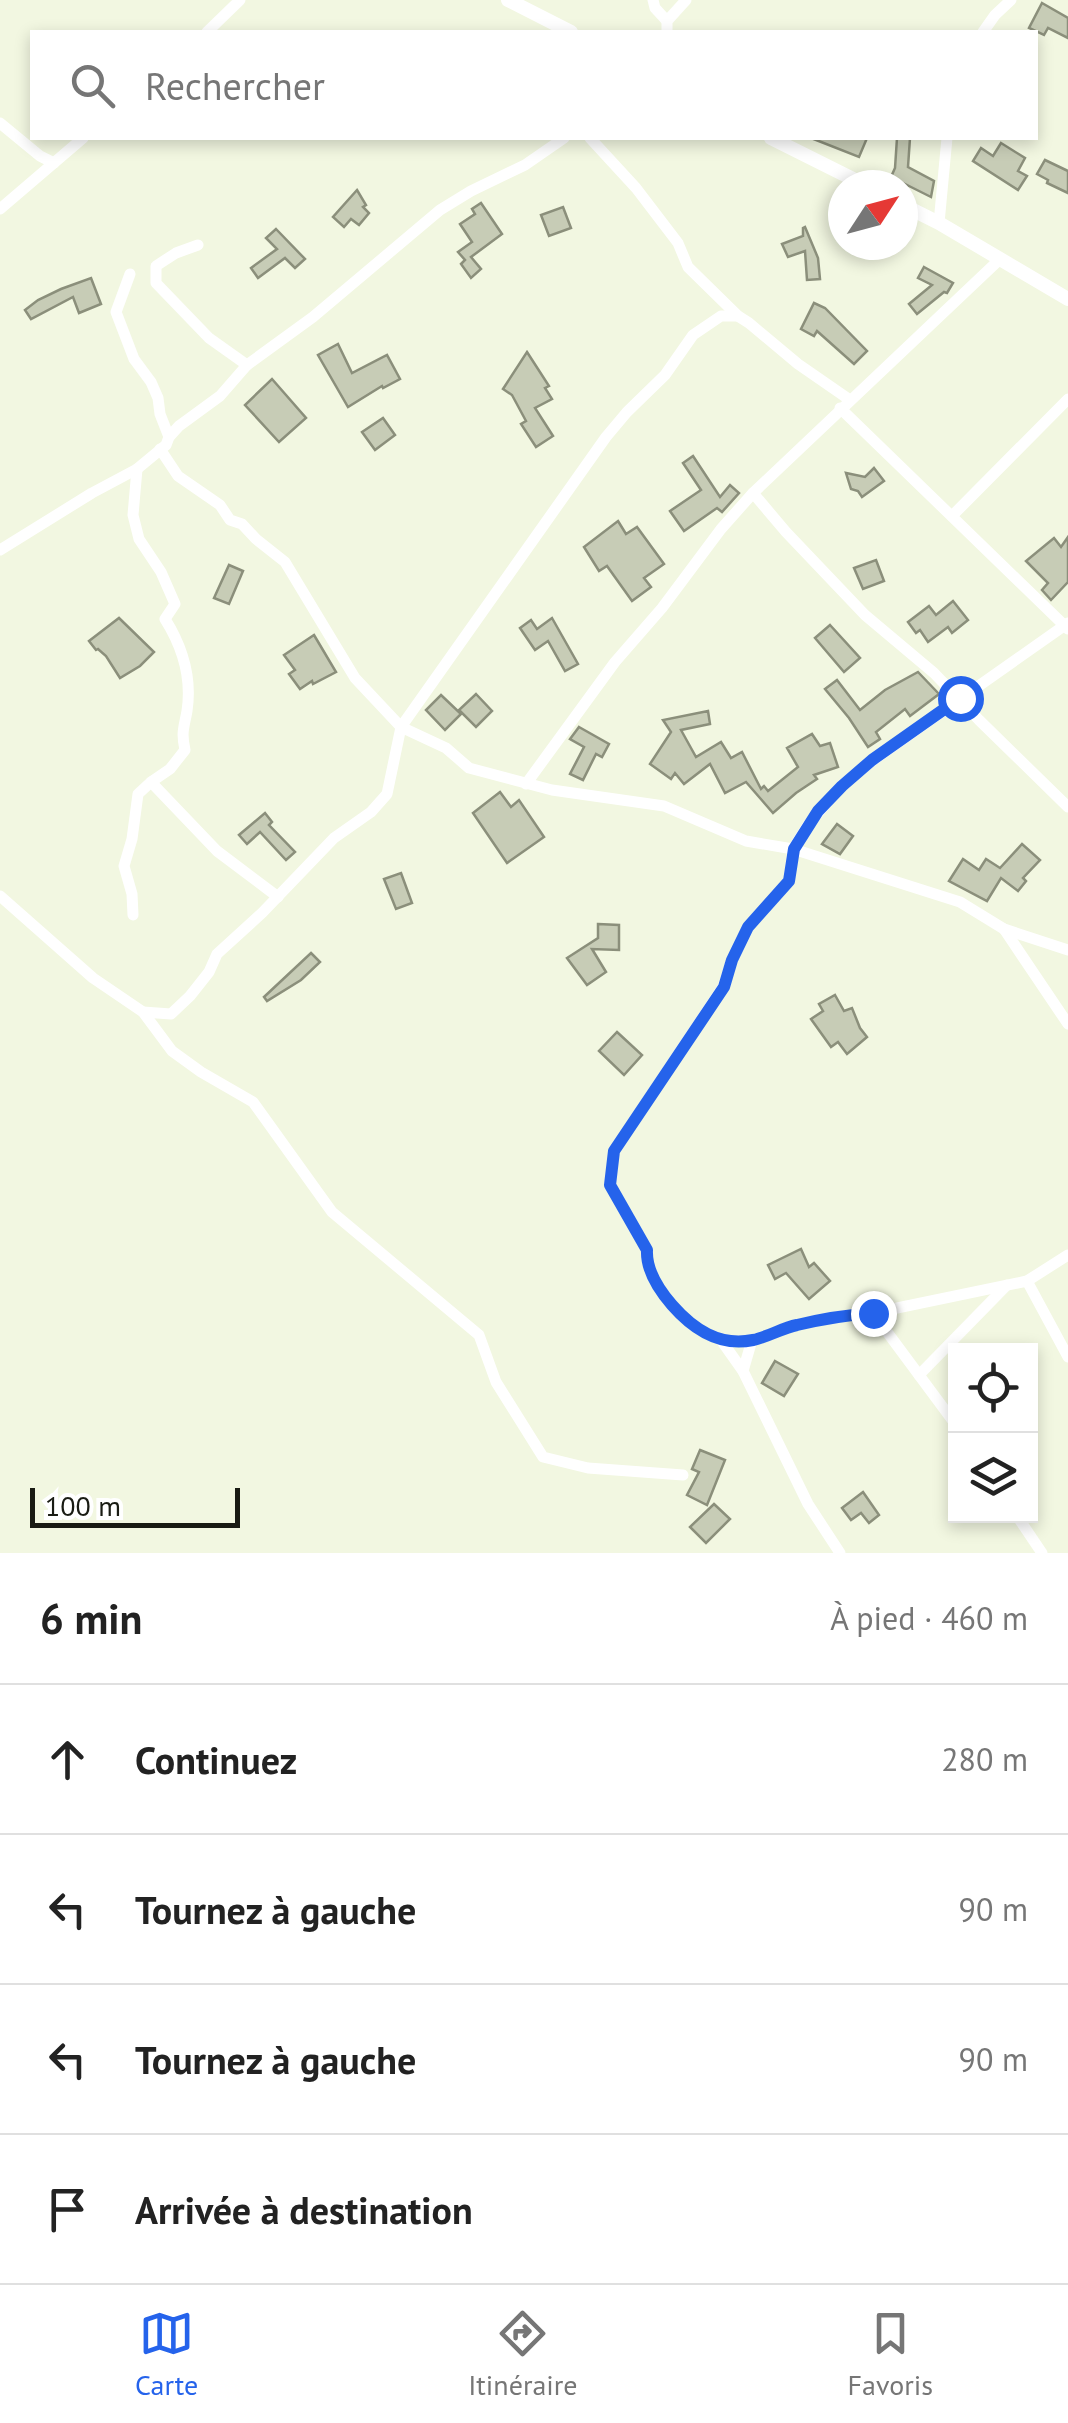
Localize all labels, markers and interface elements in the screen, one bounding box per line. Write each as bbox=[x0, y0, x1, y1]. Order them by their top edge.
search box bbox=[30, 30, 1038, 140]
icon: search bbox=[65, 58, 120, 113]
text: Rechercher bbox=[145, 61, 325, 110]
north arrow bbox=[828, 170, 918, 260]
route start bbox=[938, 676, 984, 722]
route end bbox=[851, 1291, 897, 1337]
map controls bbox=[948, 1343, 1038, 1523]
button: locate bbox=[948, 1343, 1038, 1433]
button: layers bbox=[948, 1433, 1038, 1523]
scale bar bbox=[30, 1483, 240, 1528]
text: 100 m bbox=[45, 1487, 121, 1524]
text: 6 min bbox=[40, 1591, 142, 1646]
text: À pied · 460 m bbox=[830, 1597, 1028, 1639]
icon: ahead bbox=[40, 1732, 95, 1787]
text: Continuez bbox=[135, 1735, 297, 1784]
text: 280 m bbox=[941, 1738, 1028, 1780]
icon: left bbox=[40, 1882, 95, 1937]
text: Tournez à gauche bbox=[135, 1885, 416, 1934]
text: 90 m bbox=[959, 1888, 1028, 1930]
icon: left bbox=[40, 2032, 95, 2087]
text: Tournez à gauche bbox=[135, 2035, 416, 2084]
text: 90 m bbox=[959, 2038, 1028, 2080]
icon: arrive bbox=[40, 2182, 95, 2237]
text: Arrivée à destination bbox=[135, 2185, 473, 2234]
tab: Carte bbox=[135, 2306, 198, 2403]
tab: Itinéraire bbox=[468, 2306, 578, 2403]
tab: Favoris bbox=[848, 2306, 933, 2403]

